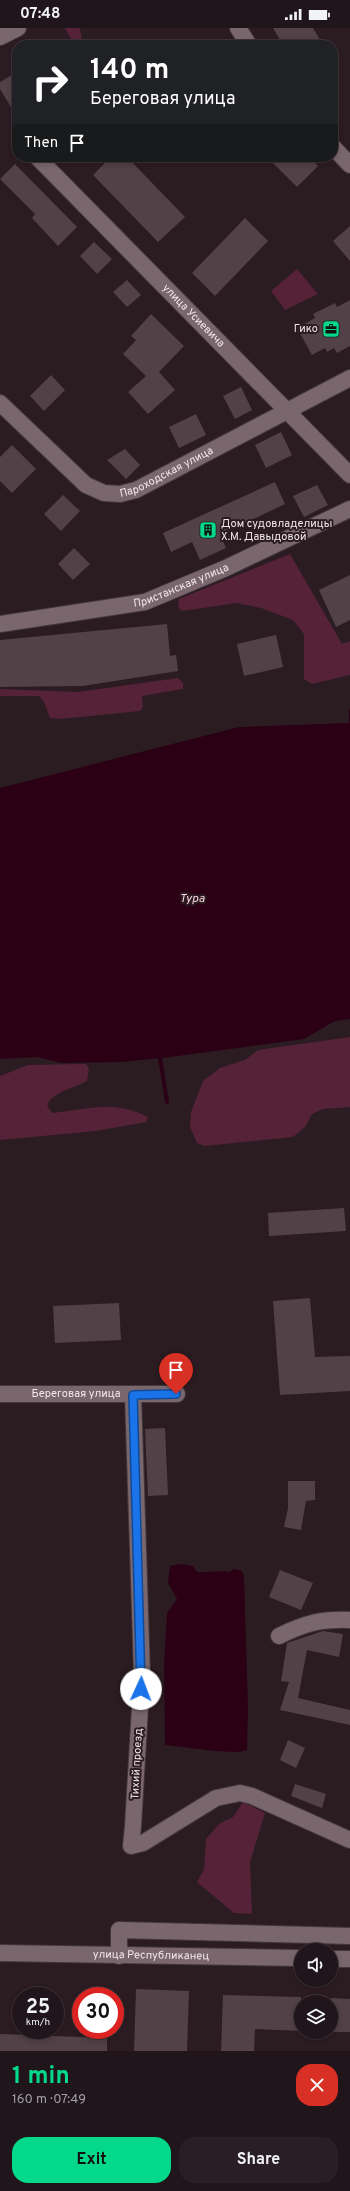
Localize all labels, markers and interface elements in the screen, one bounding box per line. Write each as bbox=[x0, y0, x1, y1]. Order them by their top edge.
text: 07:48 bbox=[20, 5, 60, 24]
text: 140 m bbox=[90, 53, 169, 89]
icon: right bbox=[24, 56, 76, 108]
text: Береговая улица bbox=[90, 88, 235, 111]
icon: arrive bbox=[66, 132, 88, 154]
text: Then bbox=[24, 134, 58, 153]
street label: улица Усиевича bbox=[159, 281, 228, 351]
office icon: Гико bbox=[321, 319, 341, 339]
place label: Гико bbox=[294, 322, 318, 336]
street label: Пароходская улица bbox=[118, 444, 216, 501]
place label: Дом судовладелицы Х.М. Давыдовой bbox=[221, 517, 332, 544]
building icon: Дом судовладелицы Х.М. Давыдовой bbox=[198, 520, 218, 540]
street label: Пристанская улица bbox=[133, 561, 231, 611]
water label: Тура bbox=[179, 891, 205, 907]
pin bbox=[159, 1353, 193, 1394]
icon: arrive bbox=[165, 1359, 187, 1381]
street label: Береговая улица bbox=[31, 1387, 121, 1401]
position arrow bbox=[120, 1668, 162, 1710]
street label: Тихий проезд bbox=[128, 1728, 146, 1800]
map controls bbox=[294, 1943, 338, 2039]
button: sound bbox=[294, 1943, 338, 1987]
street label: улица Республиканец bbox=[93, 1948, 209, 1963]
speed limit sign: 30 bbox=[72, 1987, 124, 2039]
text: 25 bbox=[26, 1995, 50, 2021]
button: layers bbox=[294, 1995, 338, 2039]
text: km/h bbox=[26, 2016, 50, 2029]
text: 1 min bbox=[12, 2062, 70, 2092]
button: close bbox=[296, 2064, 338, 2106]
text: 160 m · 07:49 bbox=[12, 2092, 86, 2108]
button: Exit bbox=[12, 2137, 171, 2183]
button: Share bbox=[179, 2137, 338, 2183]

